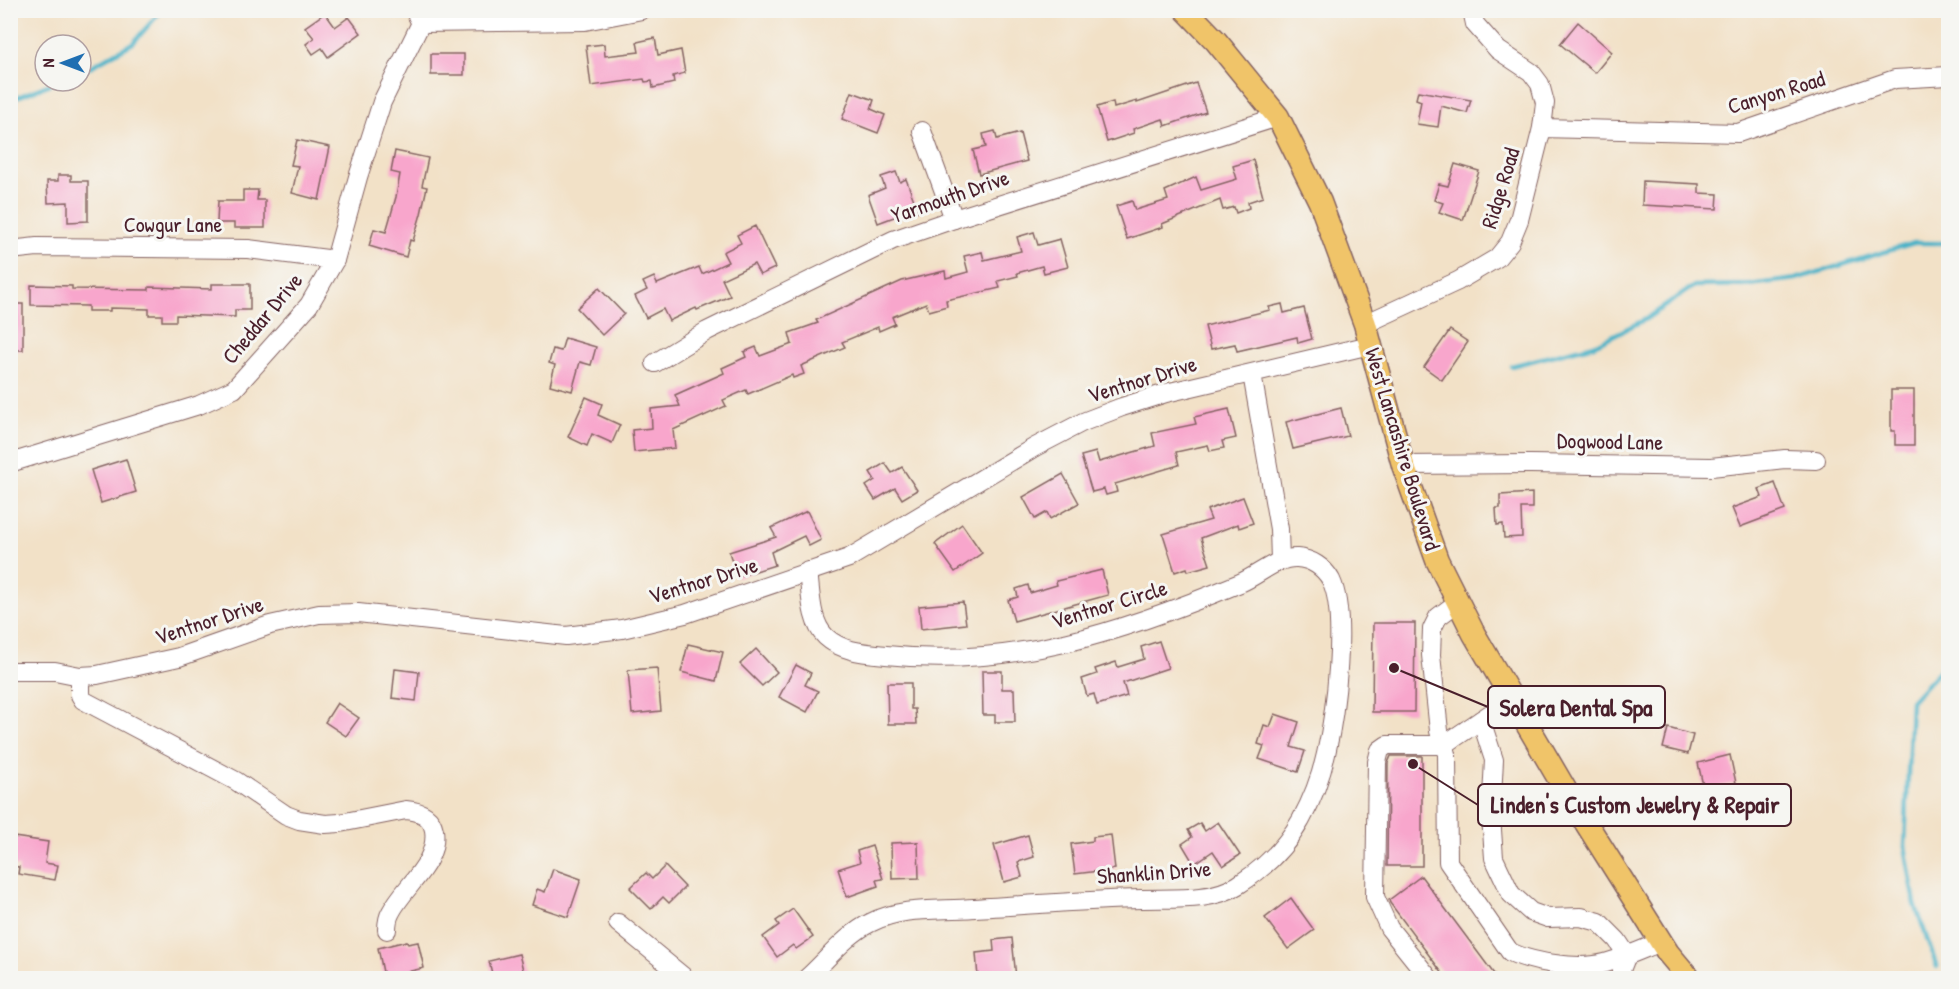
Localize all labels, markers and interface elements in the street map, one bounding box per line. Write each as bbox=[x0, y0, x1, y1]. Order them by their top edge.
north arrow bbox=[33, 33, 93, 93]
text: N bbox=[37, 58, 59, 67]
street label: Canyon Road bbox=[1724, 63, 1829, 121]
street label: Ridge Road bbox=[1473, 143, 1527, 232]
street label: Yarmouth Drive bbox=[887, 162, 1013, 230]
street label: Cowgur Lane bbox=[124, 209, 223, 239]
street label: Cheddar Drive bbox=[215, 266, 309, 370]
street label: West Lancashire Boulevard bbox=[1358, 344, 1448, 554]
street label: Ventnor Drive bbox=[1084, 348, 1200, 410]
street label: Dogwood Lane bbox=[1557, 425, 1664, 457]
street label: Ventnor Drive bbox=[645, 549, 761, 611]
street label: Ventnor Circle bbox=[1047, 572, 1171, 636]
street label: Ventnor Drive bbox=[151, 588, 267, 652]
callout: Solera Dental Spa bbox=[1488, 686, 1665, 728]
text: Solera Dental Spa bbox=[1500, 691, 1653, 724]
callout: Linden's Custom Jewelry & Repair bbox=[1478, 784, 1791, 826]
text: Linden's Custom Jewelry & Repair bbox=[1491, 788, 1780, 821]
street label: Shanklin Drive bbox=[1096, 853, 1212, 891]

